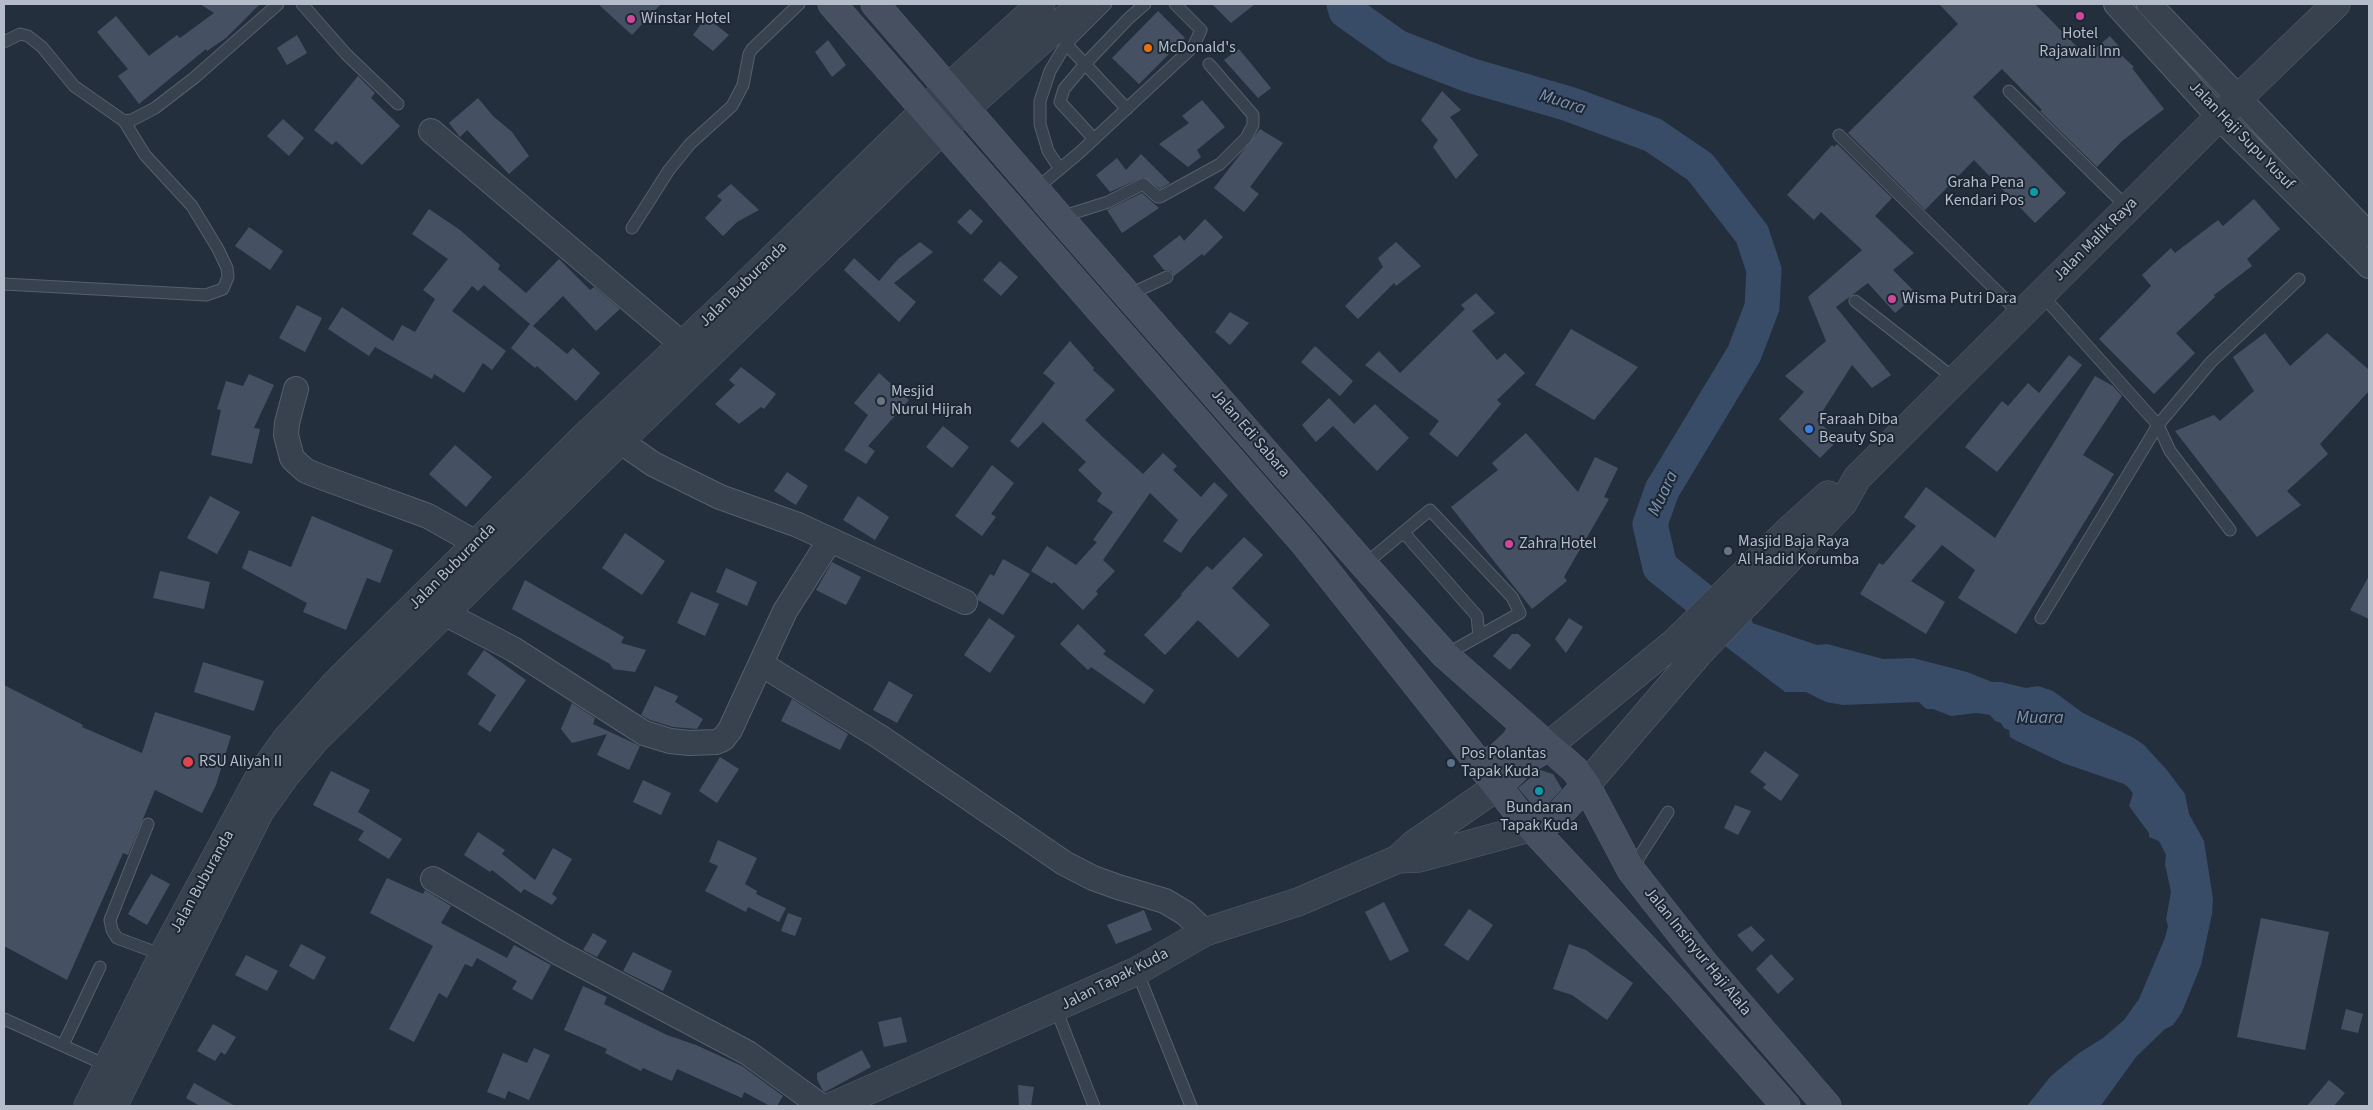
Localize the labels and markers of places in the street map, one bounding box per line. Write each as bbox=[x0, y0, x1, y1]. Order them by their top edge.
place label: Winstar Hotel bbox=[641, 9, 731, 29]
marker: Hotel Rajawali Inn bbox=[2074, 10, 2086, 22]
marker: Winstar Hotel bbox=[625, 13, 637, 25]
place label: Hotel Rajawali Inn bbox=[2039, 24, 2121, 62]
place label: McDonald's bbox=[1158, 38, 1236, 58]
marker: McDonald's bbox=[1142, 42, 1154, 54]
place label: Graha Pena Kendari Pos bbox=[1945, 173, 2024, 211]
marker: Graha Pena Kendari Pos bbox=[2028, 186, 2040, 198]
place label: Wisma Putri Dara bbox=[1902, 289, 2017, 309]
marker: Wisma Putri Dara bbox=[1886, 293, 1898, 305]
place label: Mesjid Nurul Hijrah bbox=[891, 382, 972, 420]
marker: Mesjid Nurul Hijrah bbox=[875, 395, 887, 407]
place label: Faraah Diba Beauty Spa bbox=[1819, 410, 1898, 448]
marker: Faraah Diba Beauty Spa bbox=[1803, 423, 1815, 435]
place label: Masjid Baja Raya Al Hadid Korumba bbox=[1738, 532, 1859, 570]
place label: Zahra Hotel bbox=[1519, 534, 1597, 554]
marker: Zahra Hotel bbox=[1503, 538, 1515, 550]
marker: Masjid Baja Raya Al Hadid Korumba bbox=[1722, 545, 1734, 557]
place label: Pos Polantas Tapak Kuda bbox=[1461, 744, 1546, 782]
place label: RSU Aliyah II bbox=[199, 752, 282, 772]
marker: RSU Aliyah II bbox=[181, 755, 195, 769]
marker: Pos Polantas Tapak Kuda bbox=[1445, 757, 1457, 769]
marker: Bundaran Tapak Kuda bbox=[1533, 785, 1545, 797]
place label: Bundaran Tapak Kuda bbox=[1500, 798, 1578, 836]

